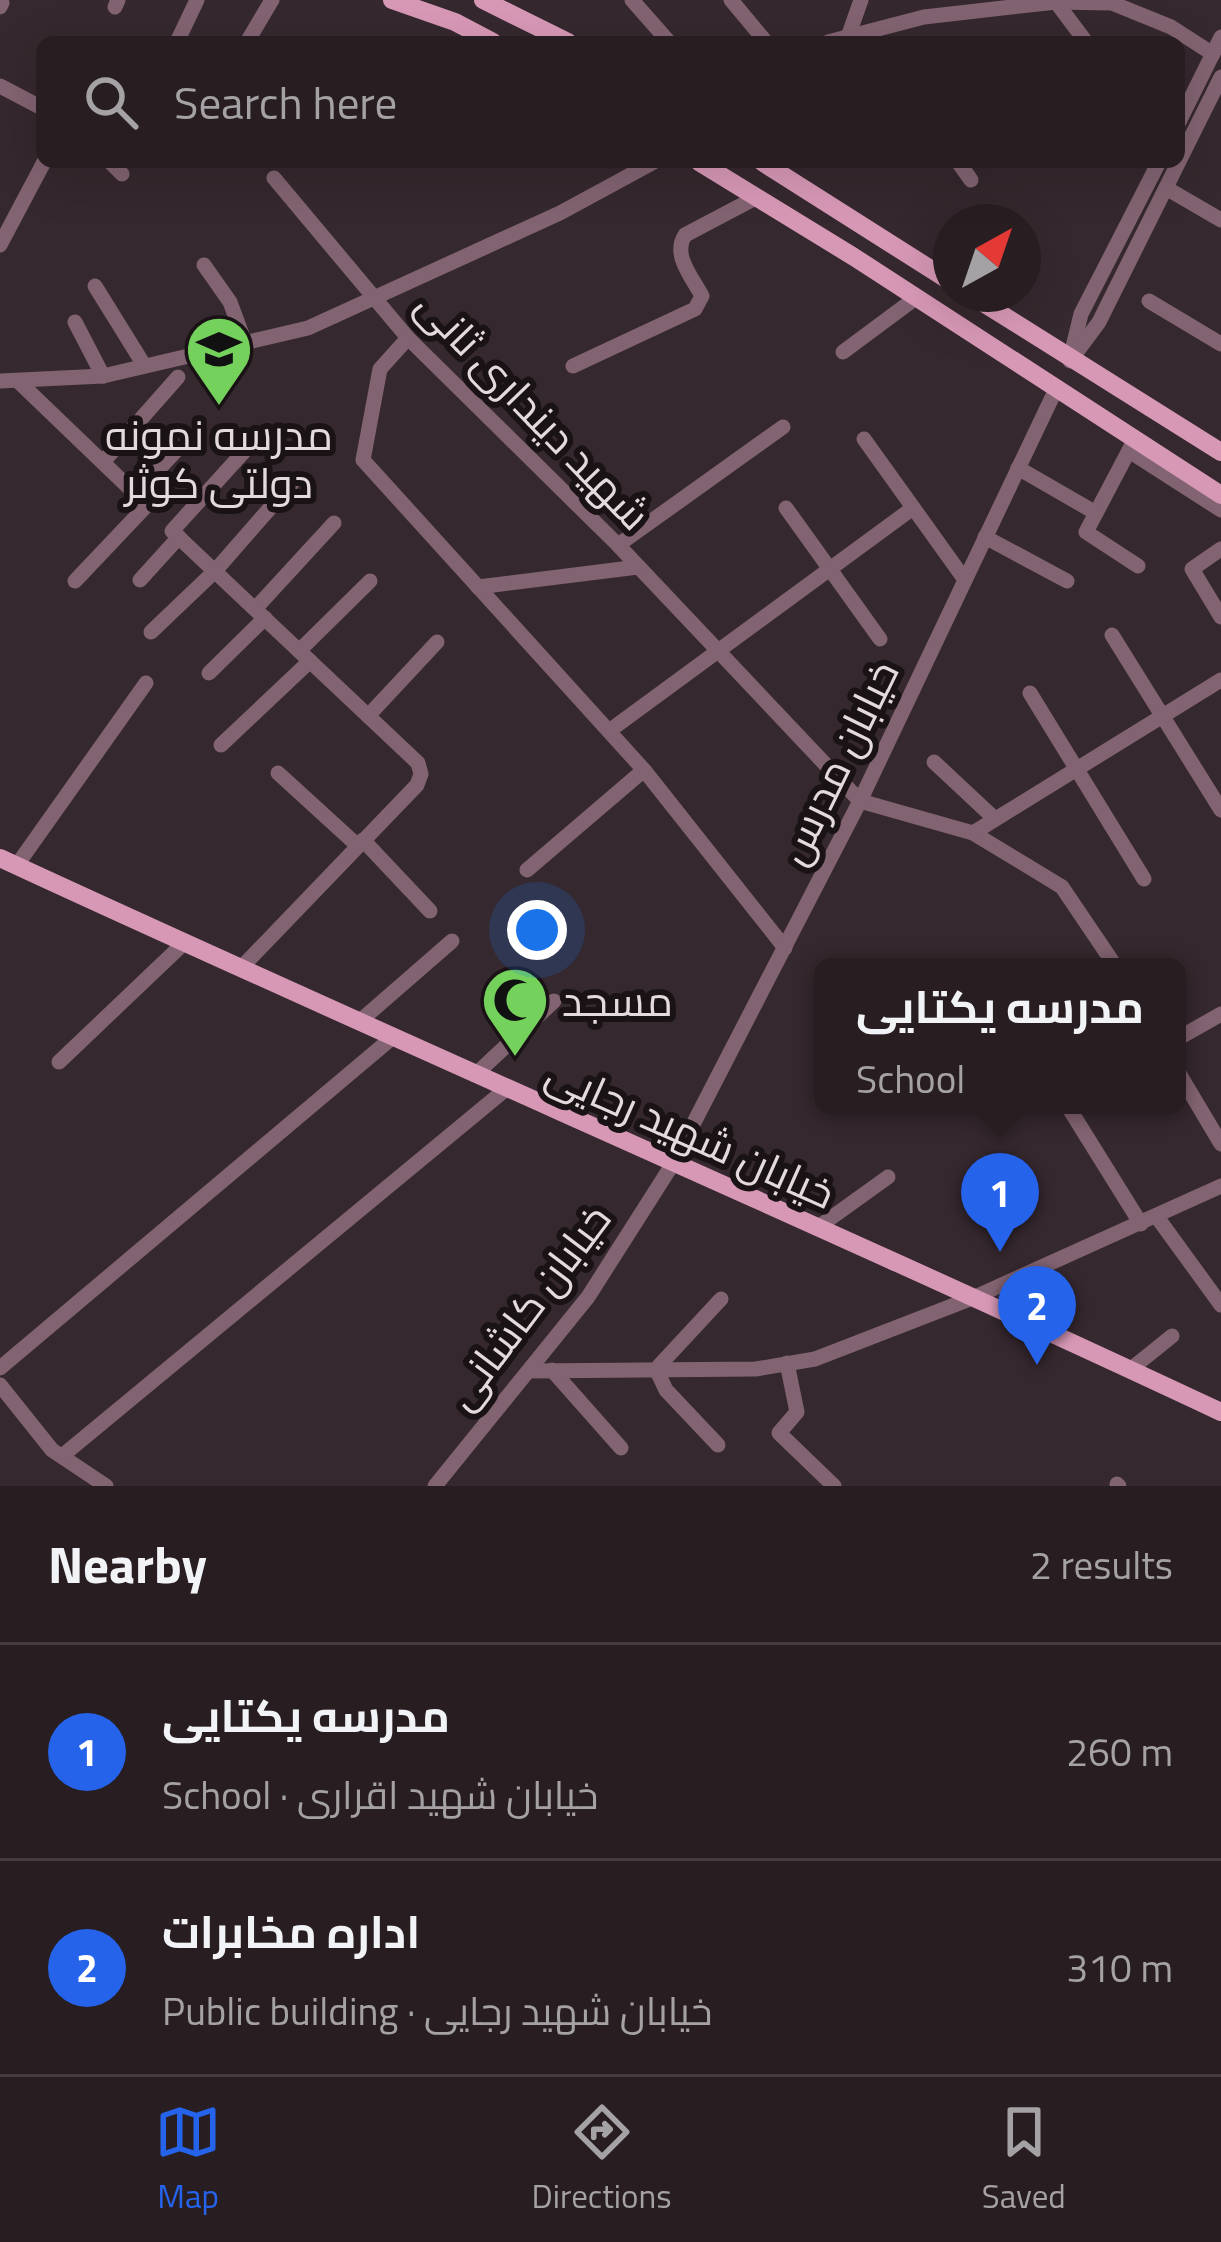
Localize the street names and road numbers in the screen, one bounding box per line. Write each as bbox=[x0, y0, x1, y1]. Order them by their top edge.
street label: شهید دینداری ثانی bbox=[402, 274, 666, 544]
street label: خیابان مدرس bbox=[760, 649, 914, 875]
street label: خیابان شهید رجایی bbox=[536, 1040, 846, 1224]
street label: خیابان کاشانی bbox=[428, 1190, 626, 1422]

